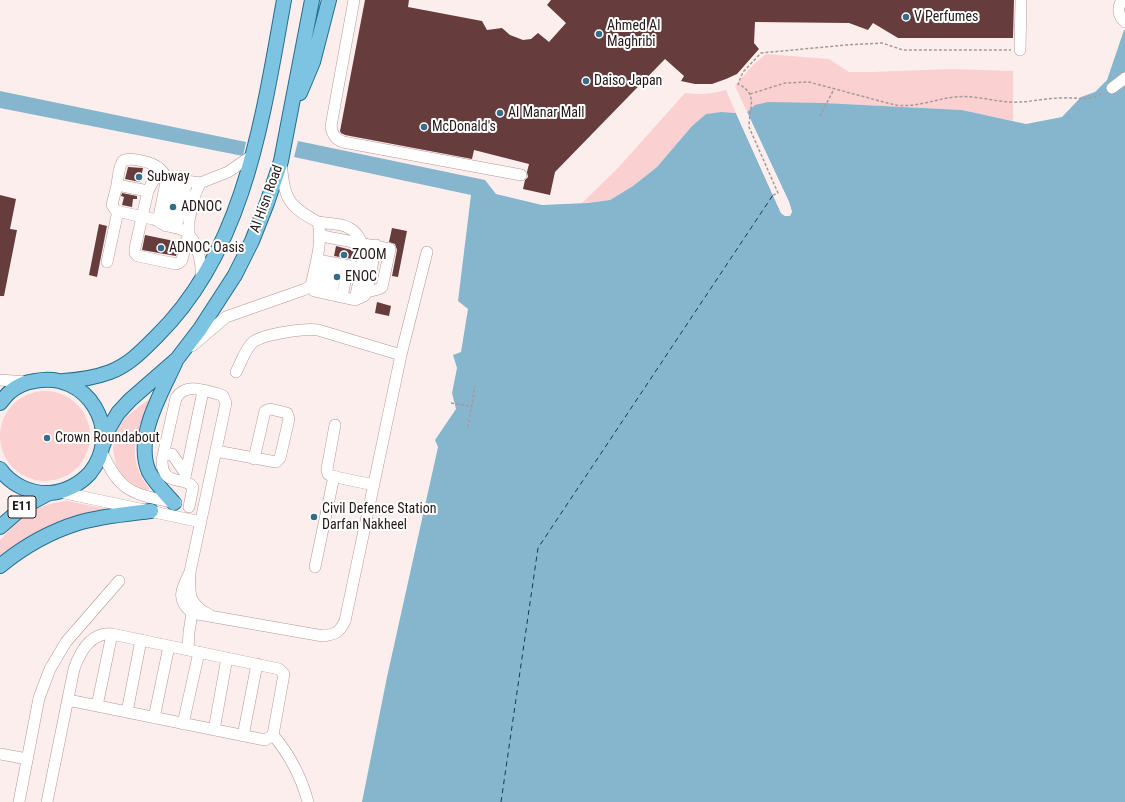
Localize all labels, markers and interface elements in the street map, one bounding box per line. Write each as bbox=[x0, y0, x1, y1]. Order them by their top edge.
place label: V Perfumes bbox=[914, 9, 978, 25]
marker: V Perfumes bbox=[901, 12, 911, 22]
place label: Ahmed Al Maghribi bbox=[607, 18, 660, 50]
marker: Ahmed Al Maghribi bbox=[594, 29, 604, 39]
place label: Daiso Japan bbox=[594, 73, 662, 89]
marker: Daiso Japan bbox=[581, 76, 591, 86]
place label: Al Manar Mall bbox=[508, 105, 584, 121]
marker: Al Manar Mall bbox=[495, 108, 505, 118]
place label: McDonald's bbox=[432, 119, 496, 135]
marker: McDonald's bbox=[419, 122, 429, 132]
street label: Al Hisn Road bbox=[247, 163, 287, 235]
place label: Subway bbox=[147, 169, 189, 185]
marker: Subway bbox=[134, 172, 144, 182]
place label: ADNOC bbox=[181, 199, 222, 215]
marker: ADNOC bbox=[168, 202, 178, 212]
place label: ADNOC Oasis bbox=[169, 240, 244, 256]
marker: ADNOC Oasis bbox=[156, 243, 166, 253]
place label: ZOOM bbox=[352, 247, 387, 263]
marker: ZOOM bbox=[339, 250, 349, 260]
place label: ENOC bbox=[345, 269, 377, 285]
marker: ENOC bbox=[332, 272, 342, 282]
place label: Crown Roundabout bbox=[55, 430, 160, 446]
marker: Crown Roundabout bbox=[42, 433, 52, 443]
road number: E11 bbox=[8, 496, 36, 518]
place label: Civil Defence Station Darfan Nakheel bbox=[322, 501, 436, 534]
marker: Civil Defence Station Darfan Nakheel bbox=[309, 512, 319, 522]

